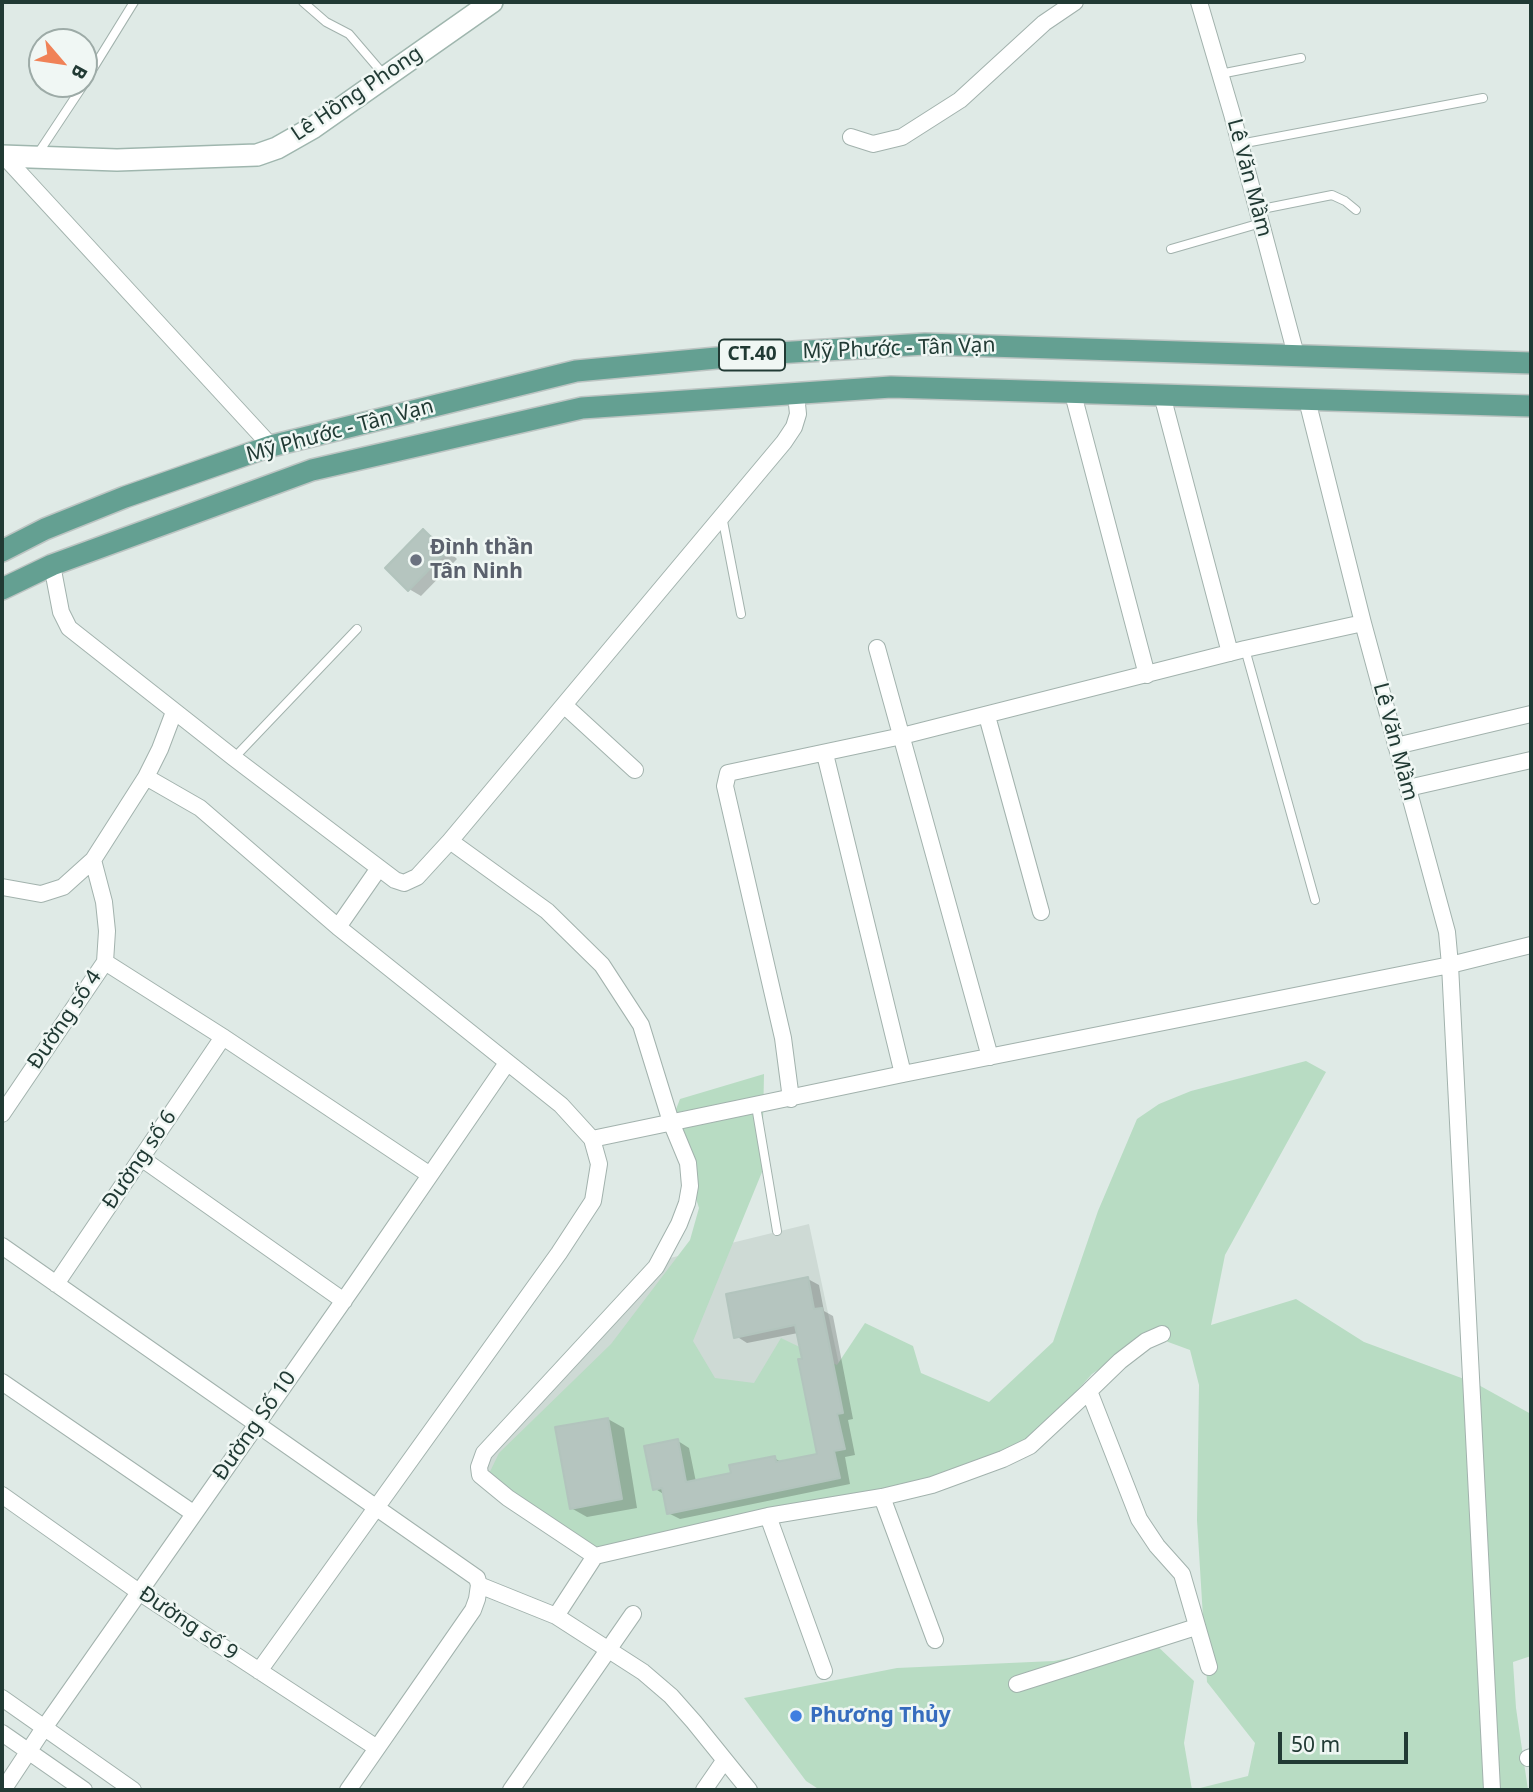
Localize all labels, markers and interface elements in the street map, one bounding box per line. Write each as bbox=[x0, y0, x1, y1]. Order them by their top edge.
north arrow bbox=[28, 28, 98, 98]
street label: Lê Hồng Phong bbox=[287, 41, 427, 147]
text: B bbox=[65, 60, 94, 84]
street label: Lê Văn Mầm bbox=[1221, 116, 1277, 240]
street label: Mỹ Phước - Tân Vạn bbox=[802, 333, 996, 365]
road number: CT.40 bbox=[719, 340, 785, 370]
street label: Mỹ Phước - Tân Vạn bbox=[244, 394, 436, 468]
place label: Đình thần Tân Ninh bbox=[430, 535, 533, 585]
marker: Đình thần Tân Ninh bbox=[408, 552, 424, 568]
street label: Lê Văn Mầm bbox=[1367, 680, 1423, 804]
street label: Đường số 4 bbox=[23, 966, 107, 1074]
street label: Đường số 6 bbox=[98, 1106, 182, 1214]
street label: Đường Số 10 bbox=[208, 1367, 302, 1485]
street label: Đường số 9 bbox=[134, 1582, 242, 1666]
place label: Phương Thủy bbox=[810, 1703, 951, 1729]
marker: Phương Thủy bbox=[788, 1708, 804, 1724]
scale bar bbox=[1281, 1718, 1410, 1762]
text: 50 m bbox=[1291, 1730, 1340, 1758]

